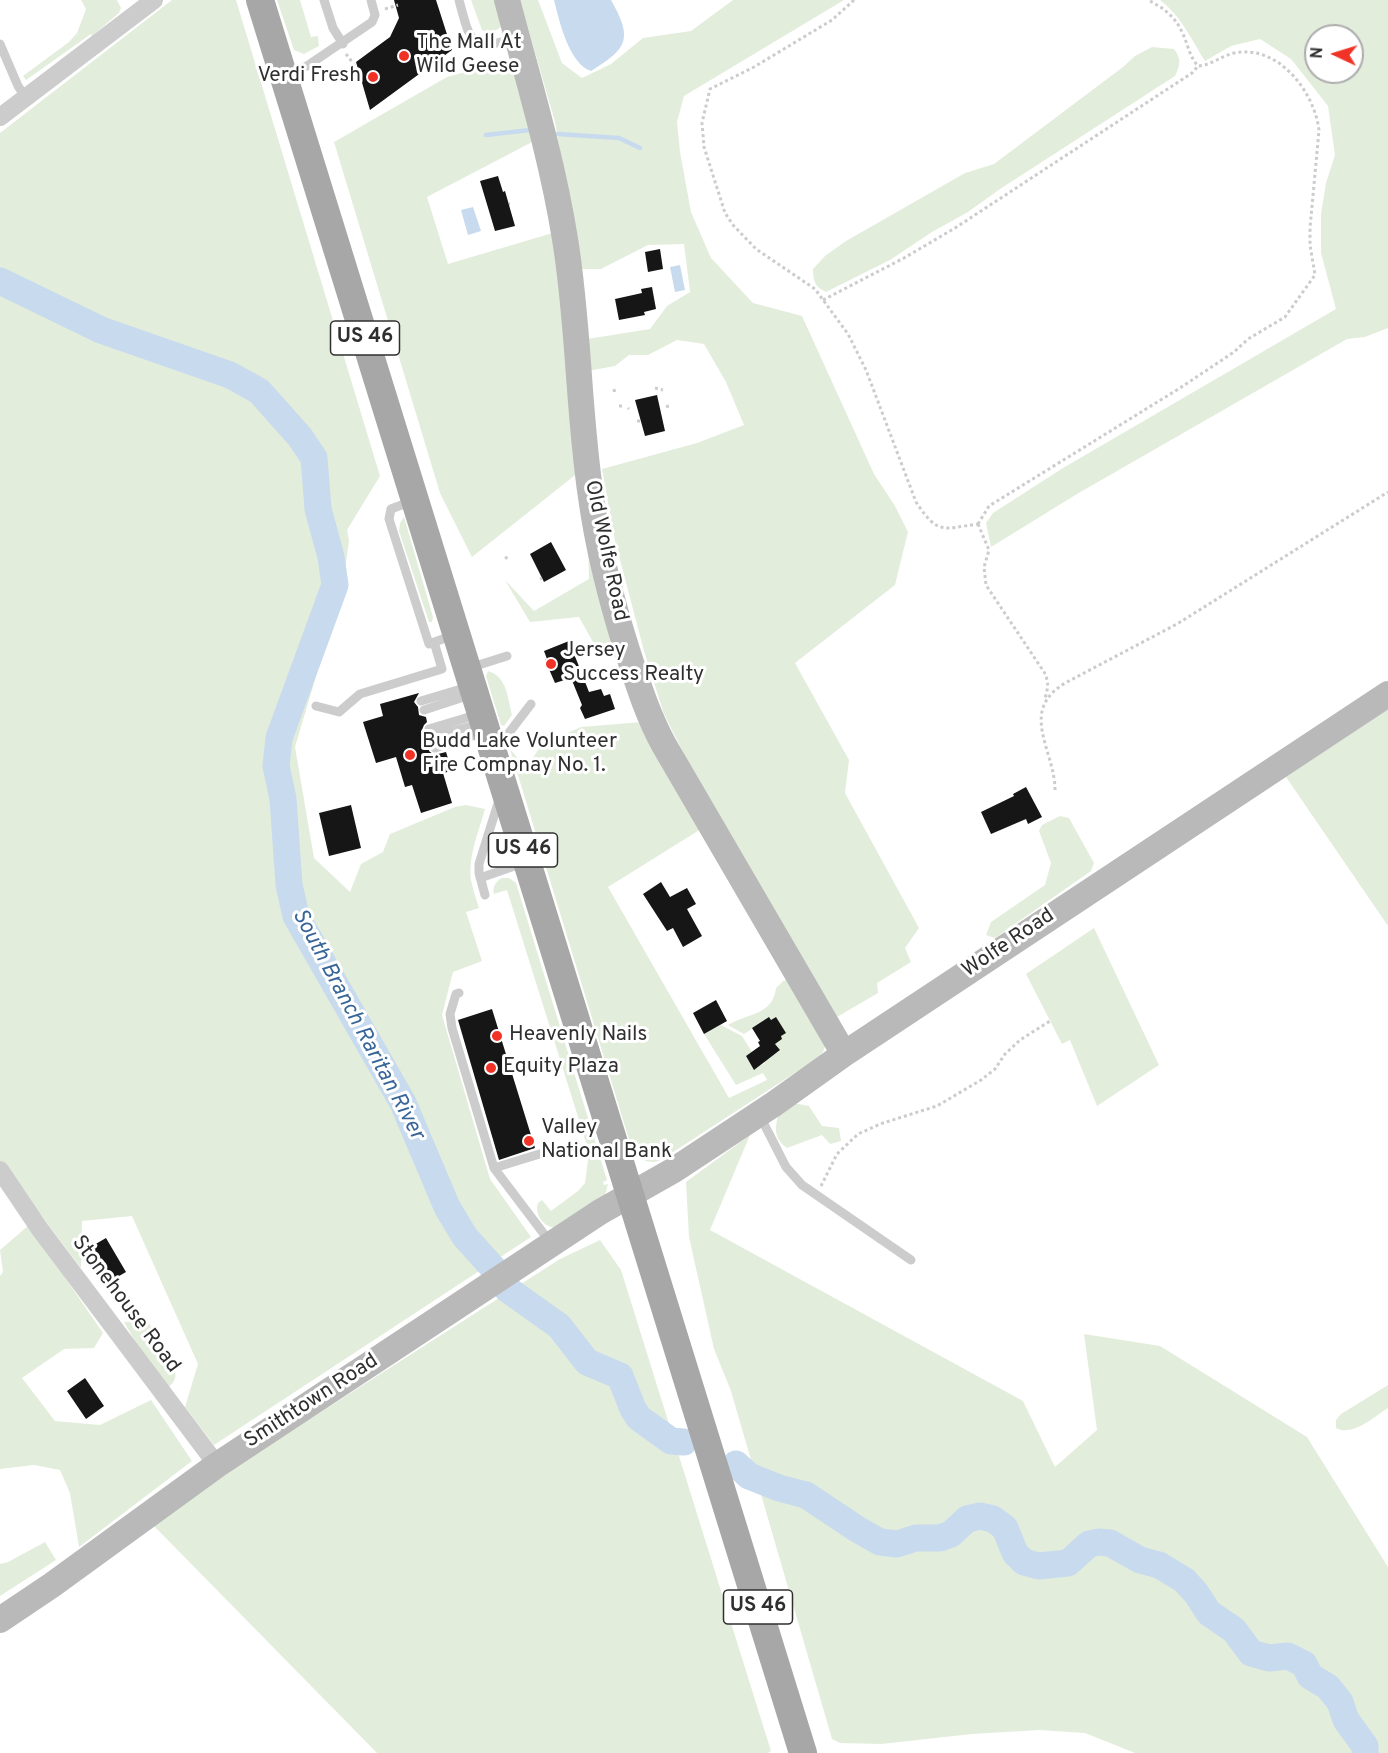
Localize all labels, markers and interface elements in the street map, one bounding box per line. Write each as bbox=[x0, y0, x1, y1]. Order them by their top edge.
north arrow bbox=[1304, 24, 1364, 84]
place label: The Mall At Wild Geese bbox=[416, 31, 522, 81]
text: N bbox=[1308, 46, 1328, 59]
marker: The Mall At Wild Geese bbox=[397, 49, 411, 63]
place label: Verdi Fresh bbox=[257, 64, 361, 90]
marker: Verdi Fresh bbox=[366, 70, 380, 84]
road number: US 46 bbox=[330, 321, 400, 355]
street label: Old Wolfe Road bbox=[578, 478, 632, 624]
place label: Jersey Success Realty bbox=[563, 639, 704, 689]
marker: Jersey Success Realty bbox=[544, 657, 558, 671]
place label: Budd Lake Volunteer Fire Compnay No. 1. bbox=[422, 730, 617, 780]
marker: Budd Lake Volunteer Fire Compnay No. 1. bbox=[403, 748, 417, 762]
road number: US 46 bbox=[488, 833, 558, 867]
street label: Wolfe Road bbox=[958, 904, 1060, 984]
water label: South Branch Raritan River bbox=[285, 905, 429, 1145]
place label: Heavenly Nails bbox=[509, 1023, 647, 1049]
marker: Heavenly Nails bbox=[490, 1029, 504, 1043]
place label: Equity Plaza bbox=[503, 1055, 619, 1081]
marker: Equity Plaza bbox=[484, 1061, 498, 1075]
place label: Valley National Bank bbox=[541, 1116, 672, 1166]
marker: Valley National Bank bbox=[522, 1134, 536, 1148]
street label: Stonehouse Road bbox=[65, 1231, 185, 1379]
street label: Smithtown Road bbox=[240, 1349, 384, 1455]
road number: US 46 bbox=[724, 1590, 792, 1624]

